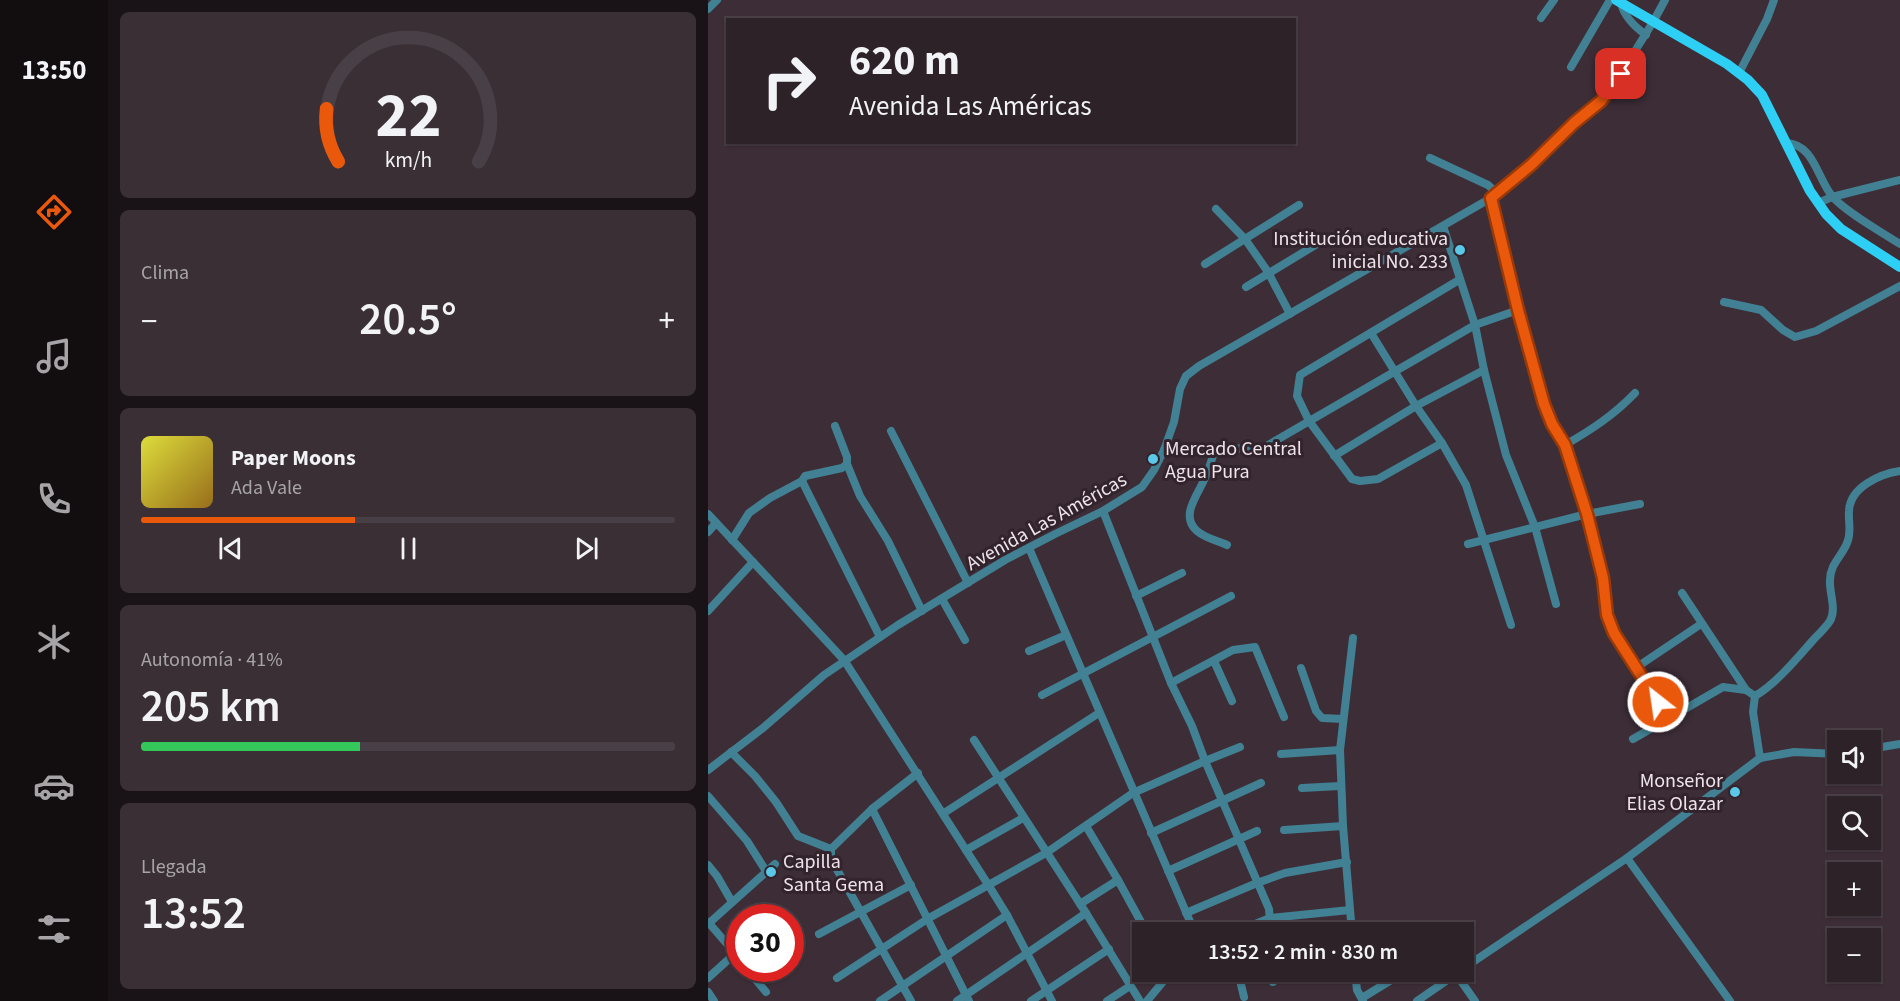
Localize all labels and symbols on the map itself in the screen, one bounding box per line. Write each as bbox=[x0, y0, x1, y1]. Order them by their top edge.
pin bbox=[1595, 48, 1646, 99]
place label: Institución educativa inicial No. 233 bbox=[1273, 225, 1448, 276]
marker: Institución educativa inicial No. 233 bbox=[1453, 243, 1467, 257]
place label: Mercado Central Agua Pura bbox=[1165, 435, 1302, 486]
marker: Mercado Central Agua Pura bbox=[1146, 452, 1160, 466]
street label: Avenida Las Américas bbox=[961, 466, 1132, 578]
position arrow bbox=[1626, 670, 1690, 734]
place label: Monseñor Elias Olazar bbox=[1626, 767, 1723, 818]
marker: Monseñor Elias Olazar bbox=[1728, 785, 1742, 799]
place label: Capilla Santa Gema bbox=[783, 848, 884, 899]
marker: Capilla Santa Gema bbox=[764, 865, 778, 879]
speed limit sign: 30 bbox=[726, 904, 804, 982]

